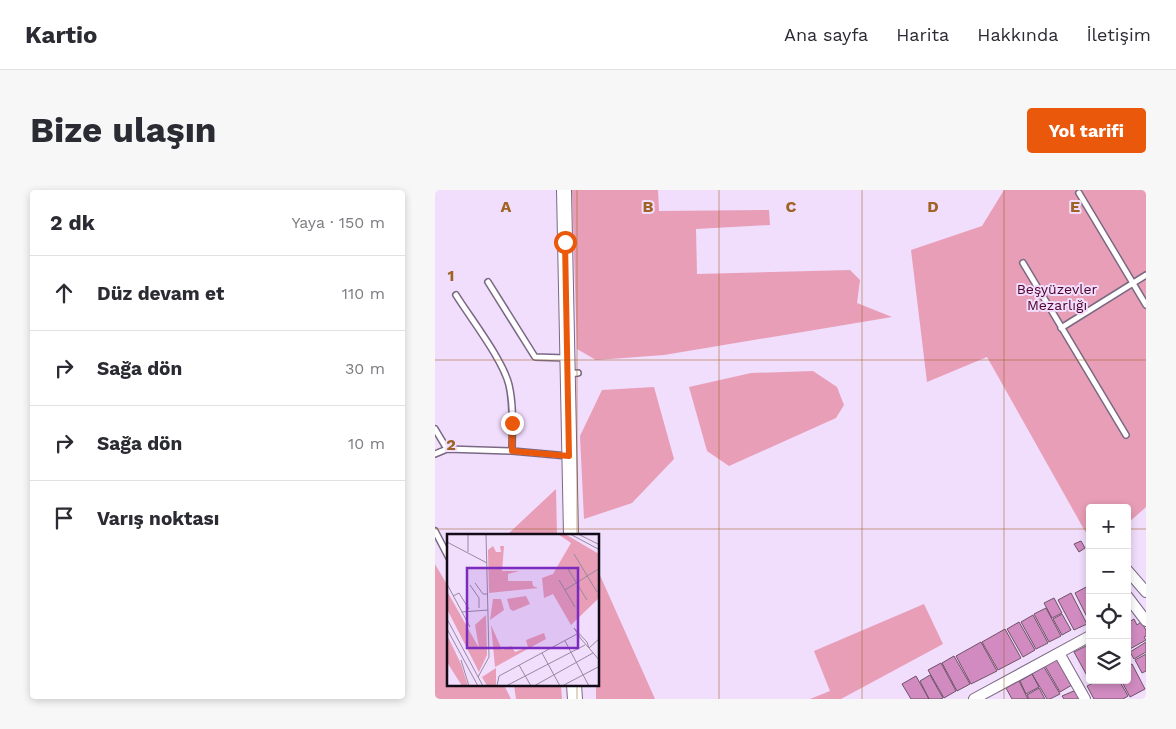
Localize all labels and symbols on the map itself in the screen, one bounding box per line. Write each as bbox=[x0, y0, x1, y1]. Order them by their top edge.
text: A bbox=[501, 197, 512, 216]
text: B bbox=[643, 197, 654, 216]
text: C bbox=[786, 197, 797, 216]
text: D bbox=[927, 197, 939, 216]
text: E bbox=[1070, 197, 1080, 216]
route start bbox=[554, 231, 577, 254]
text: 1 bbox=[448, 266, 454, 285]
park label: Beşyüzevler Mezarlığı bbox=[1017, 281, 1098, 313]
route end bbox=[501, 412, 524, 435]
text: 2 bbox=[446, 435, 456, 454]
inset map bbox=[447, 534, 600, 687]

